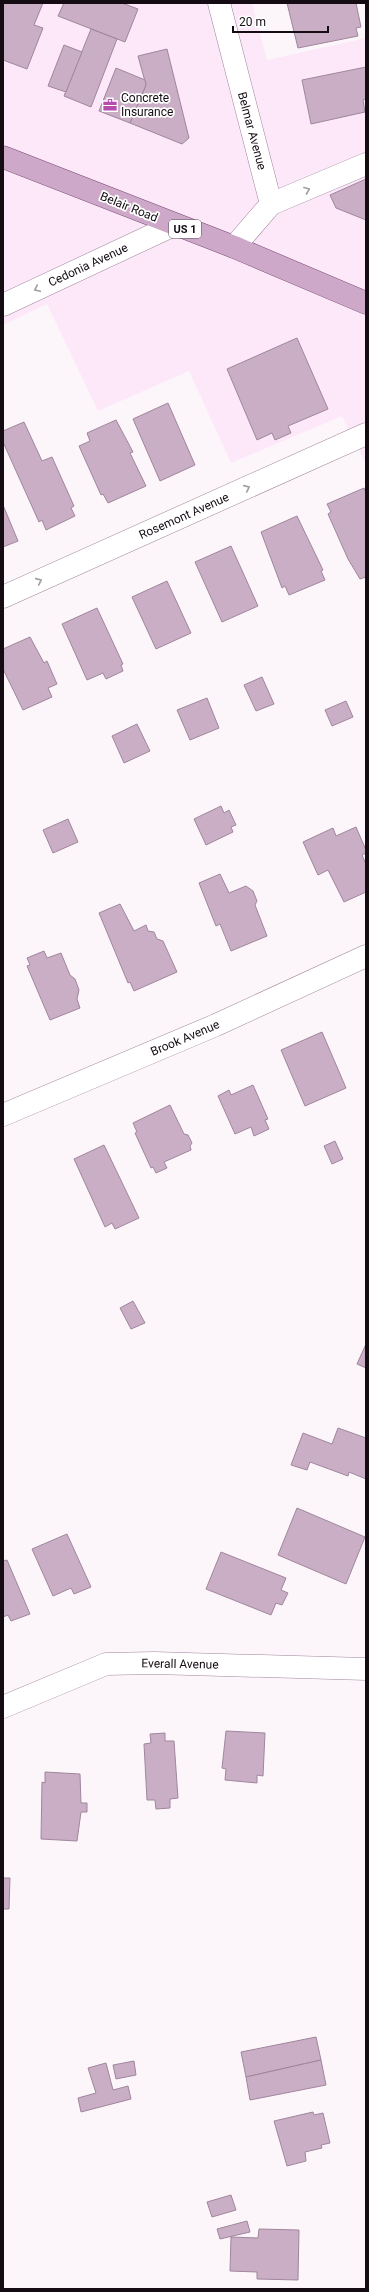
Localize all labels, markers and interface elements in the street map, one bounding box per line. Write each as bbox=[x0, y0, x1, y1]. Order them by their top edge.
scale bar bbox=[233, 8, 328, 34]
text: 20 m bbox=[239, 15, 266, 29]
place label: Concrete Insurance bbox=[121, 91, 173, 119]
street label: Belmar Avenue bbox=[235, 91, 269, 171]
office icon: Concrete Insurance bbox=[102, 97, 118, 113]
one-way arrow bbox=[304, 186, 311, 194]
street label: Belair Road bbox=[98, 189, 160, 225]
road number: US 1 bbox=[169, 220, 201, 238]
street label: Cedonia Avenue bbox=[46, 240, 130, 290]
one-way arrow bbox=[34, 284, 41, 292]
one-way arrow bbox=[242, 485, 250, 493]
street label: Rosemont Avenue bbox=[137, 490, 231, 542]
one-way arrow bbox=[34, 578, 42, 586]
street label: Brook Avenue bbox=[148, 1017, 222, 1059]
street label: Everall Avenue bbox=[141, 1656, 219, 1672]

